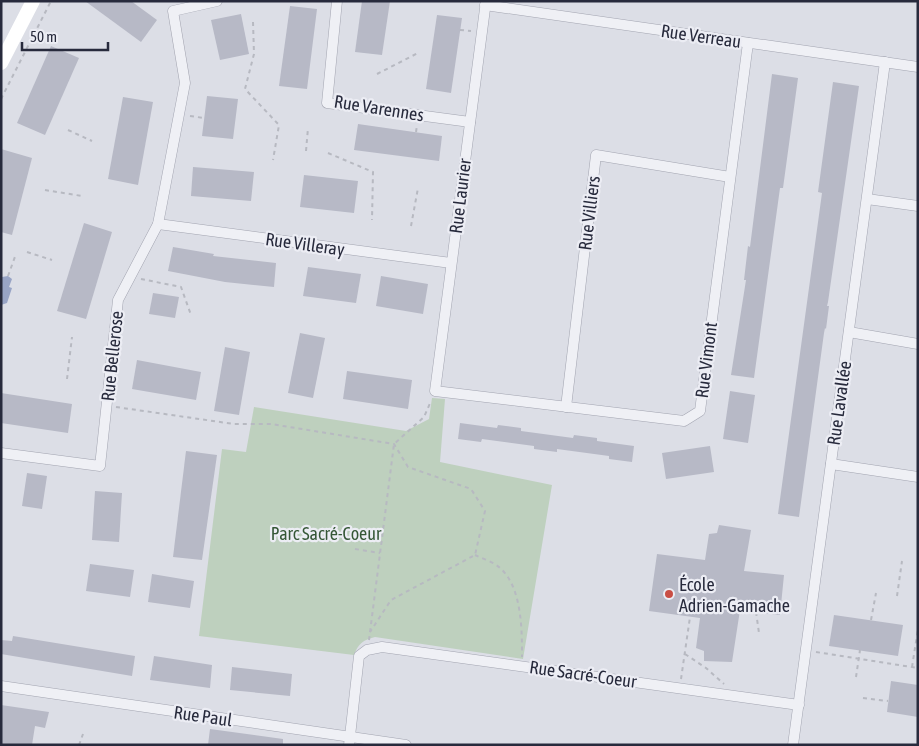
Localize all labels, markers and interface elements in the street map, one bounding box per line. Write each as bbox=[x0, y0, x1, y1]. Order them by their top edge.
scale bar bbox=[22, 20, 109, 52]
street label: Rue Verreau bbox=[660, 20, 742, 52]
text: 50 m bbox=[30, 28, 57, 45]
street label: Rue Varennes bbox=[333, 91, 425, 125]
street label: Rue Laurier bbox=[445, 157, 475, 235]
street label: Rue Villiers bbox=[574, 175, 604, 251]
street label: Rue Villeray bbox=[264, 228, 346, 260]
street label: Rue Bellerose bbox=[97, 310, 127, 402]
street label: Rue Vimont bbox=[691, 321, 721, 399]
street label: Rue Lavallée bbox=[823, 360, 855, 446]
park label: Parc Sacré-Coeur bbox=[271, 523, 382, 544]
place label: École Adrien-Gamache bbox=[679, 574, 790, 616]
marker: École Adrien-Gamache bbox=[663, 588, 675, 600]
street label: Rue Sacré-Coeur bbox=[528, 656, 638, 692]
street label: Rue Paul bbox=[173, 702, 234, 731]

